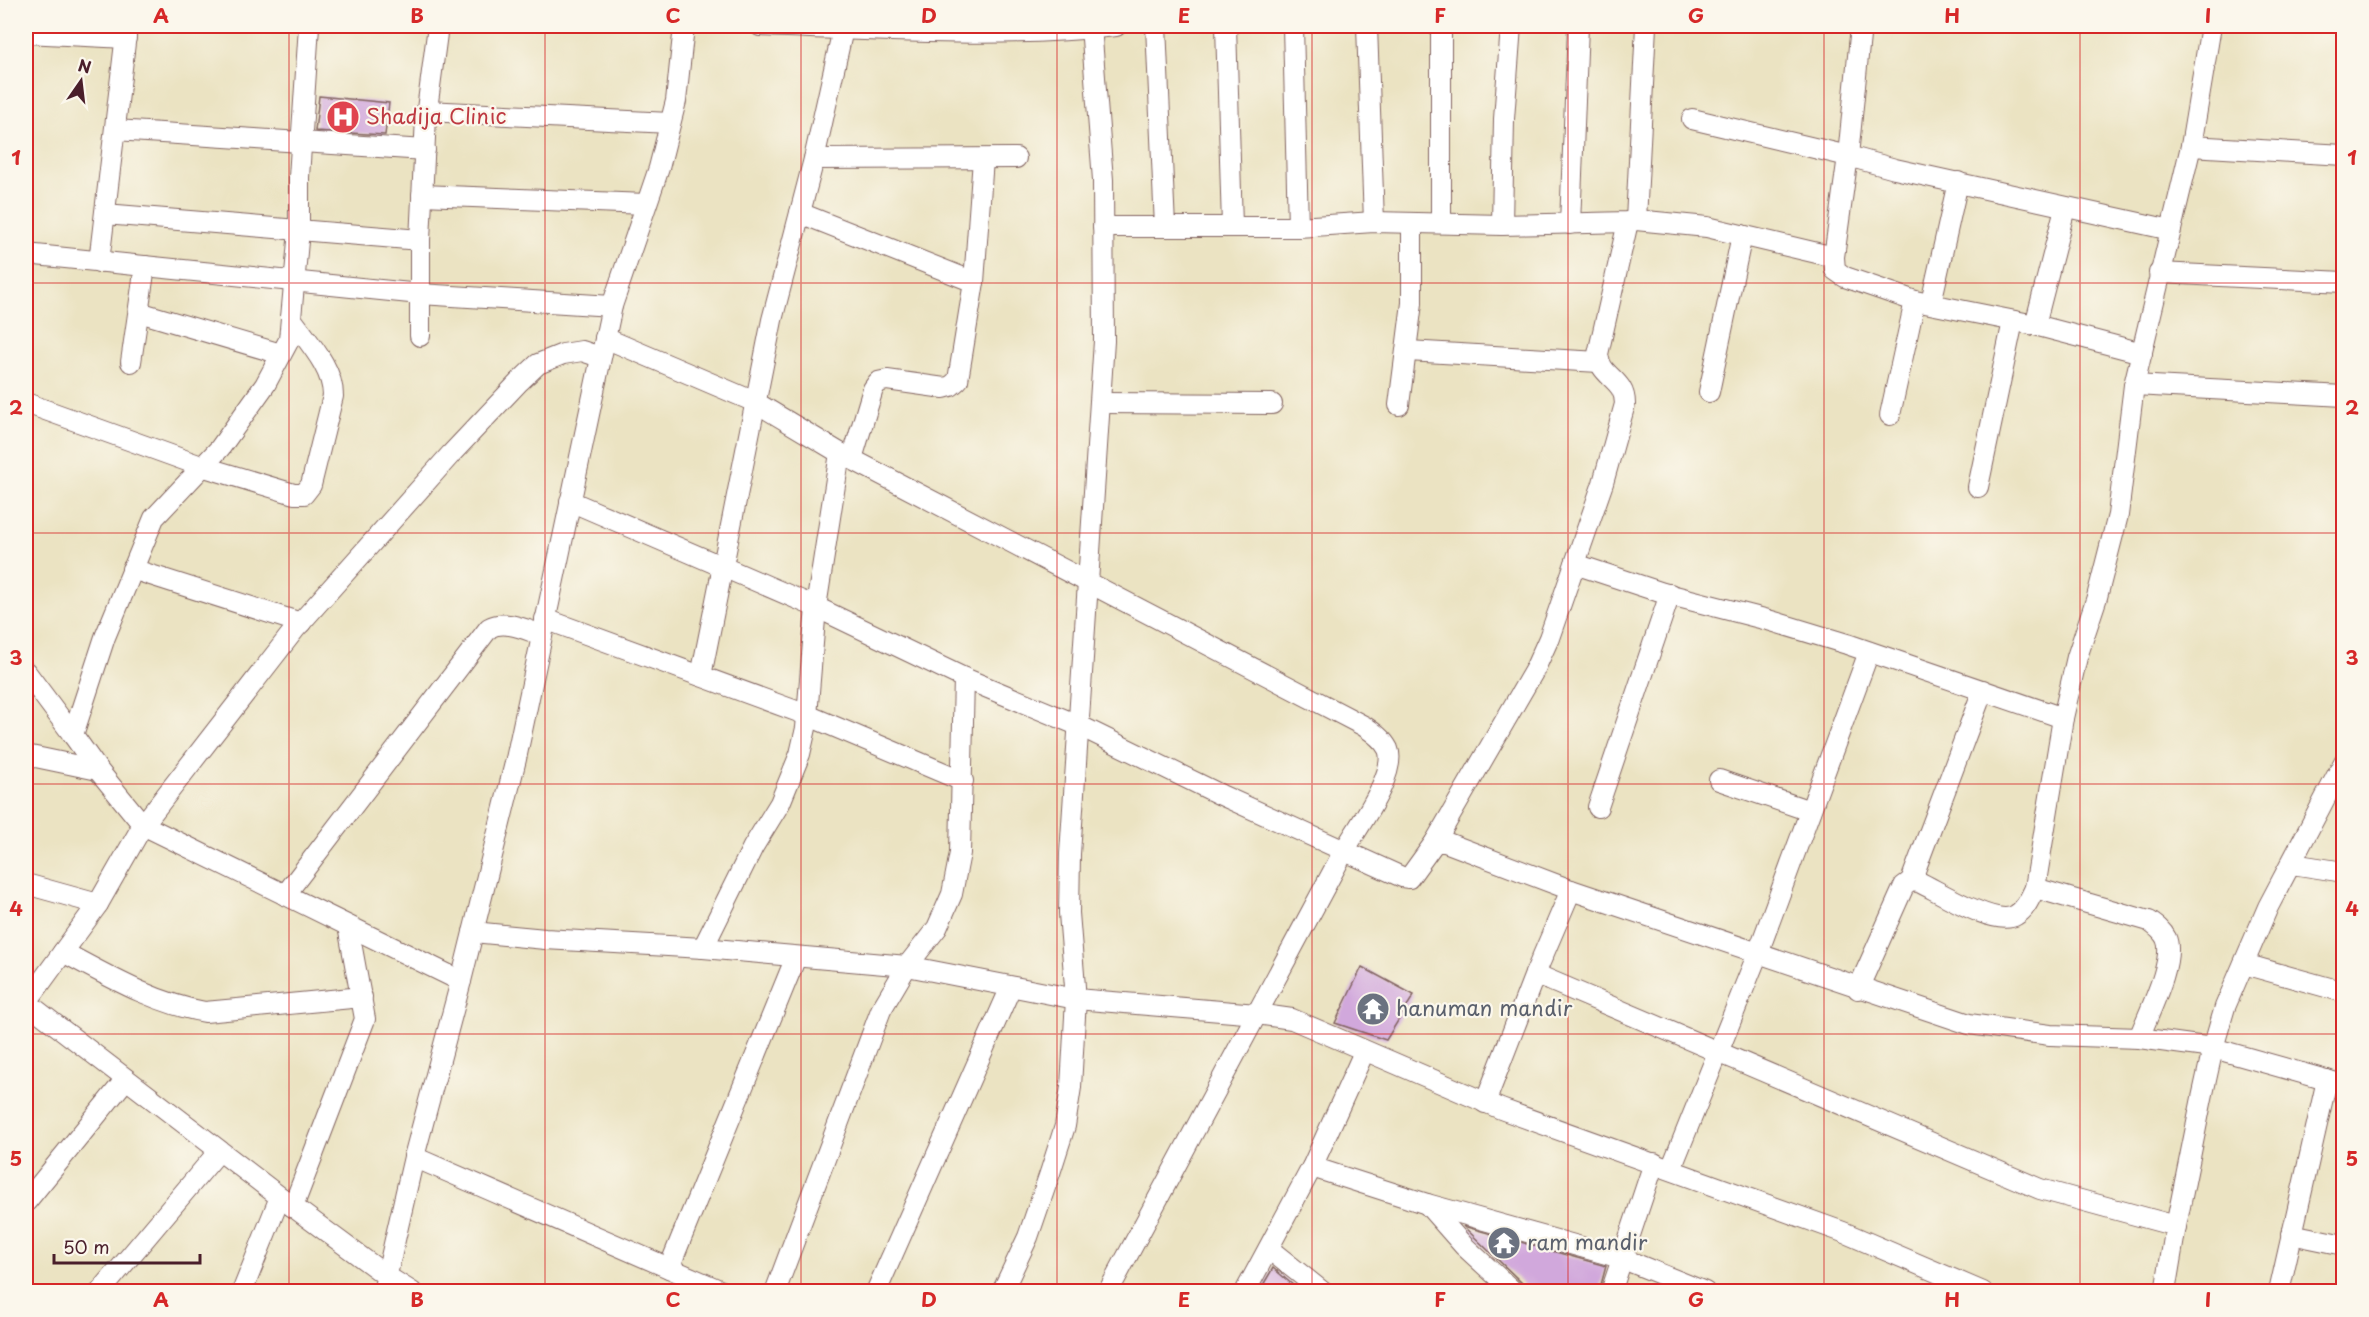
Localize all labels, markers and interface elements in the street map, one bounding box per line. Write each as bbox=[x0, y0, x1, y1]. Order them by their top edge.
text: A bbox=[153, 0, 169, 30]
text: B bbox=[410, 0, 424, 30]
text: C bbox=[665, 0, 681, 30]
text: D bbox=[921, 0, 937, 30]
text: E bbox=[1178, 0, 1190, 30]
text: F bbox=[1434, 0, 1446, 30]
text: G bbox=[1688, 0, 1704, 30]
text: H bbox=[1944, 0, 1960, 30]
text: I bbox=[2205, 0, 2211, 30]
north arrow bbox=[51, 51, 111, 111]
text: N bbox=[76, 52, 94, 79]
hospital icon: Shadija Clinic bbox=[325, 99, 361, 135]
place label: Shadija Clinic bbox=[366, 99, 507, 131]
text: 1 bbox=[11, 142, 21, 172]
text: 1 bbox=[2347, 142, 2357, 172]
text: 2 bbox=[9, 392, 23, 422]
text: 2 bbox=[2345, 392, 2359, 422]
text: 3 bbox=[9, 642, 23, 672]
text: 3 bbox=[2345, 642, 2359, 672]
text: 4 bbox=[9, 893, 23, 923]
text: 4 bbox=[2345, 893, 2359, 923]
temple icon: hanuman mandir bbox=[1355, 991, 1391, 1027]
place label: hanuman mandir bbox=[1396, 991, 1573, 1023]
text: 5 bbox=[10, 1143, 22, 1173]
text: 5 bbox=[2346, 1143, 2358, 1173]
temple icon: ram mandir bbox=[1486, 1225, 1522, 1261]
place label: ram mandir bbox=[1527, 1225, 1648, 1257]
scale bar bbox=[54, 1227, 200, 1265]
text: 50 m bbox=[63, 1233, 110, 1260]
text: A bbox=[153, 1284, 169, 1314]
text: B bbox=[410, 1284, 424, 1314]
text: C bbox=[665, 1284, 681, 1314]
text: D bbox=[921, 1284, 937, 1314]
text: E bbox=[1178, 1284, 1190, 1314]
text: F bbox=[1434, 1284, 1446, 1314]
text: G bbox=[1688, 1284, 1704, 1314]
text: H bbox=[1944, 1284, 1960, 1314]
text: I bbox=[2205, 1284, 2211, 1314]

